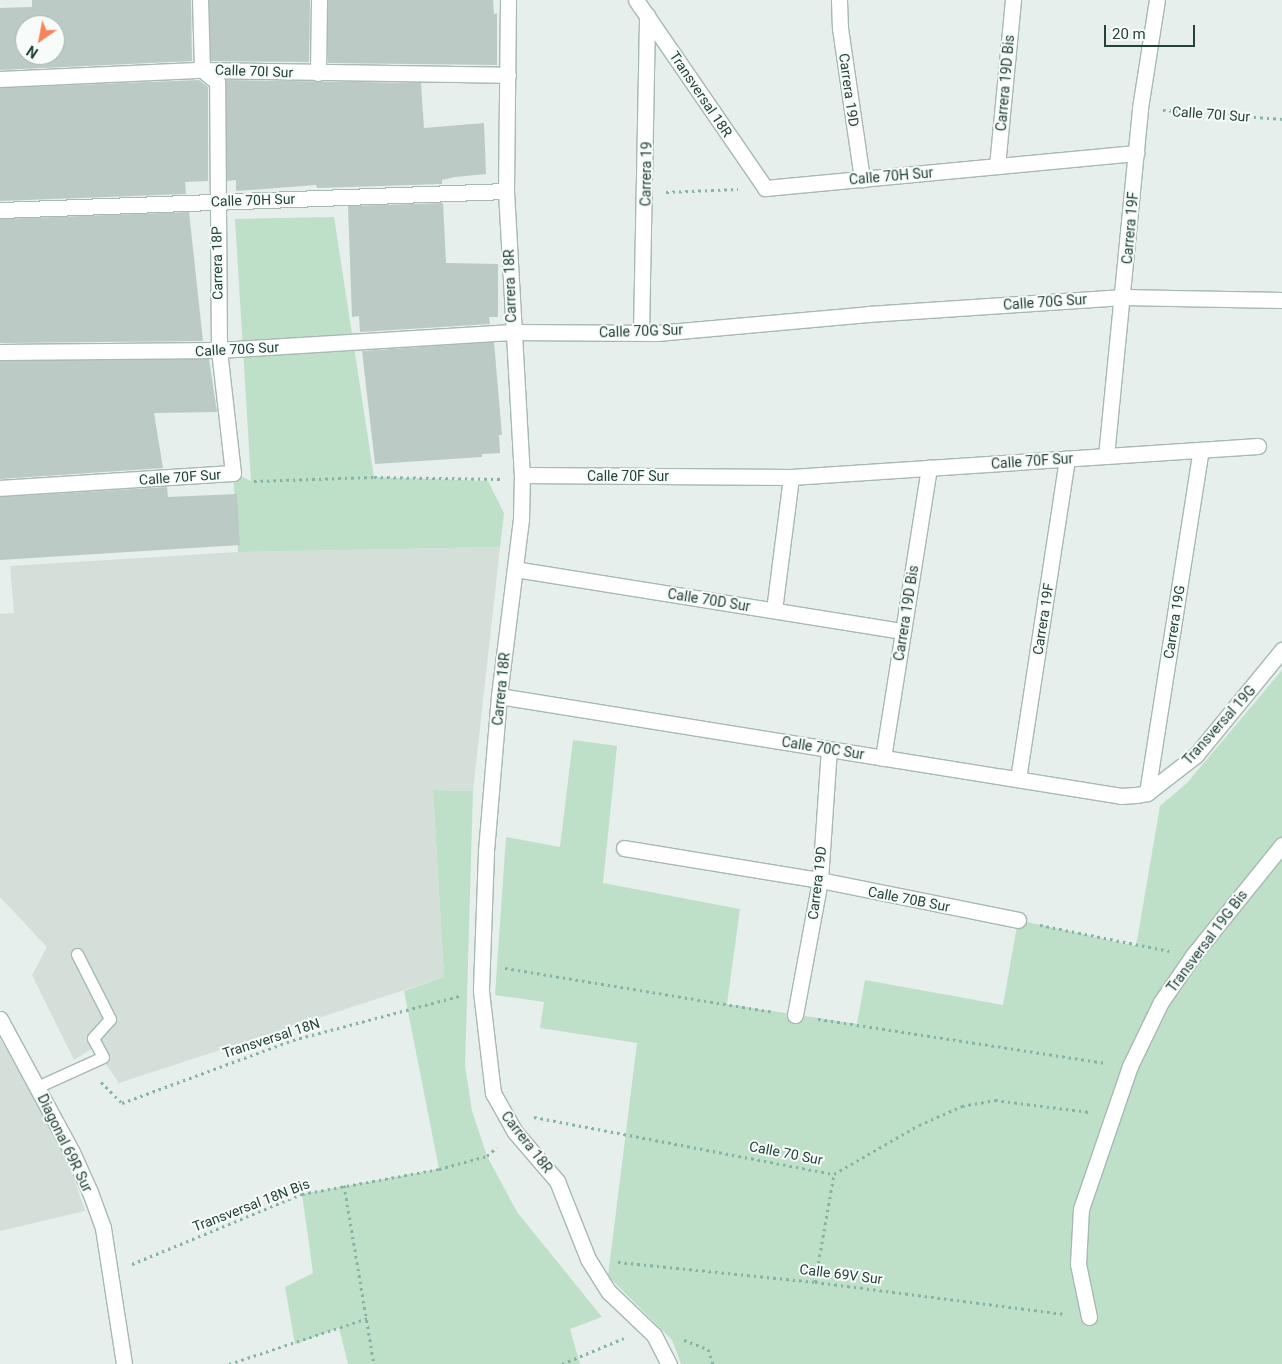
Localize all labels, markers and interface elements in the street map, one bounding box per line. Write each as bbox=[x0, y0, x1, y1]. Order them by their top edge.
north arrow bbox=[15, 15, 65, 65]
scale bar bbox=[1107, 15, 1198, 47]
text: 20 m bbox=[1112, 25, 1146, 43]
street label: Carrera 19D Bis bbox=[992, 34, 1018, 132]
text: N bbox=[24, 42, 41, 61]
street label: Transversal 18R bbox=[666, 48, 736, 140]
street label: Carrera 19D bbox=[836, 52, 862, 128]
street label: Calle 70I Sur bbox=[215, 61, 293, 81]
street label: Calle 70I Sur bbox=[1171, 103, 1251, 125]
street label: Carrera 19 bbox=[637, 141, 655, 207]
street label: Calle 70H Sur bbox=[848, 164, 934, 188]
street label: Calle 70H Sur bbox=[211, 190, 295, 210]
street label: Carrera 19F bbox=[1118, 191, 1142, 265]
street label: Carrera 18P bbox=[208, 226, 226, 300]
street label: Carrera 18R bbox=[500, 249, 520, 323]
street label: Calle 70G Sur bbox=[1003, 291, 1087, 313]
street label: Calle 70G Sur bbox=[599, 321, 683, 341]
street label: Calle 70G Sur bbox=[195, 338, 279, 360]
street label: Calle 70F Sur bbox=[990, 450, 1074, 472]
street label: Calle 70F Sur bbox=[138, 466, 222, 488]
street label: Calle 70F Sur bbox=[587, 468, 669, 484]
street label: Carrera 19D Bis bbox=[890, 564, 922, 662]
street label: Carrera 19F bbox=[1029, 582, 1057, 656]
street label: Carrera 19G bbox=[1160, 584, 1188, 660]
street label: Calle 70D Sur bbox=[666, 585, 752, 615]
street label: Carrera 18R bbox=[489, 652, 513, 726]
street label: Transversal 19G bbox=[1179, 682, 1259, 768]
street label: Calle 70C Sur bbox=[780, 733, 866, 763]
street label: Carrera 19D bbox=[804, 845, 830, 921]
street label: Calle 70B Sur bbox=[867, 883, 951, 915]
street label: Transversal 19G Bis bbox=[1163, 887, 1251, 995]
street label: Transversal 18N bbox=[220, 1014, 322, 1062]
street label: Diagonal 69R Sur bbox=[34, 1091, 96, 1195]
street label: Carrera 18R bbox=[498, 1108, 556, 1176]
street label: Calle 70 Sur bbox=[748, 1138, 824, 1168]
street label: Transversal 18N Bis bbox=[190, 1175, 312, 1235]
street label: Calle 69V Sur bbox=[799, 1261, 883, 1287]

